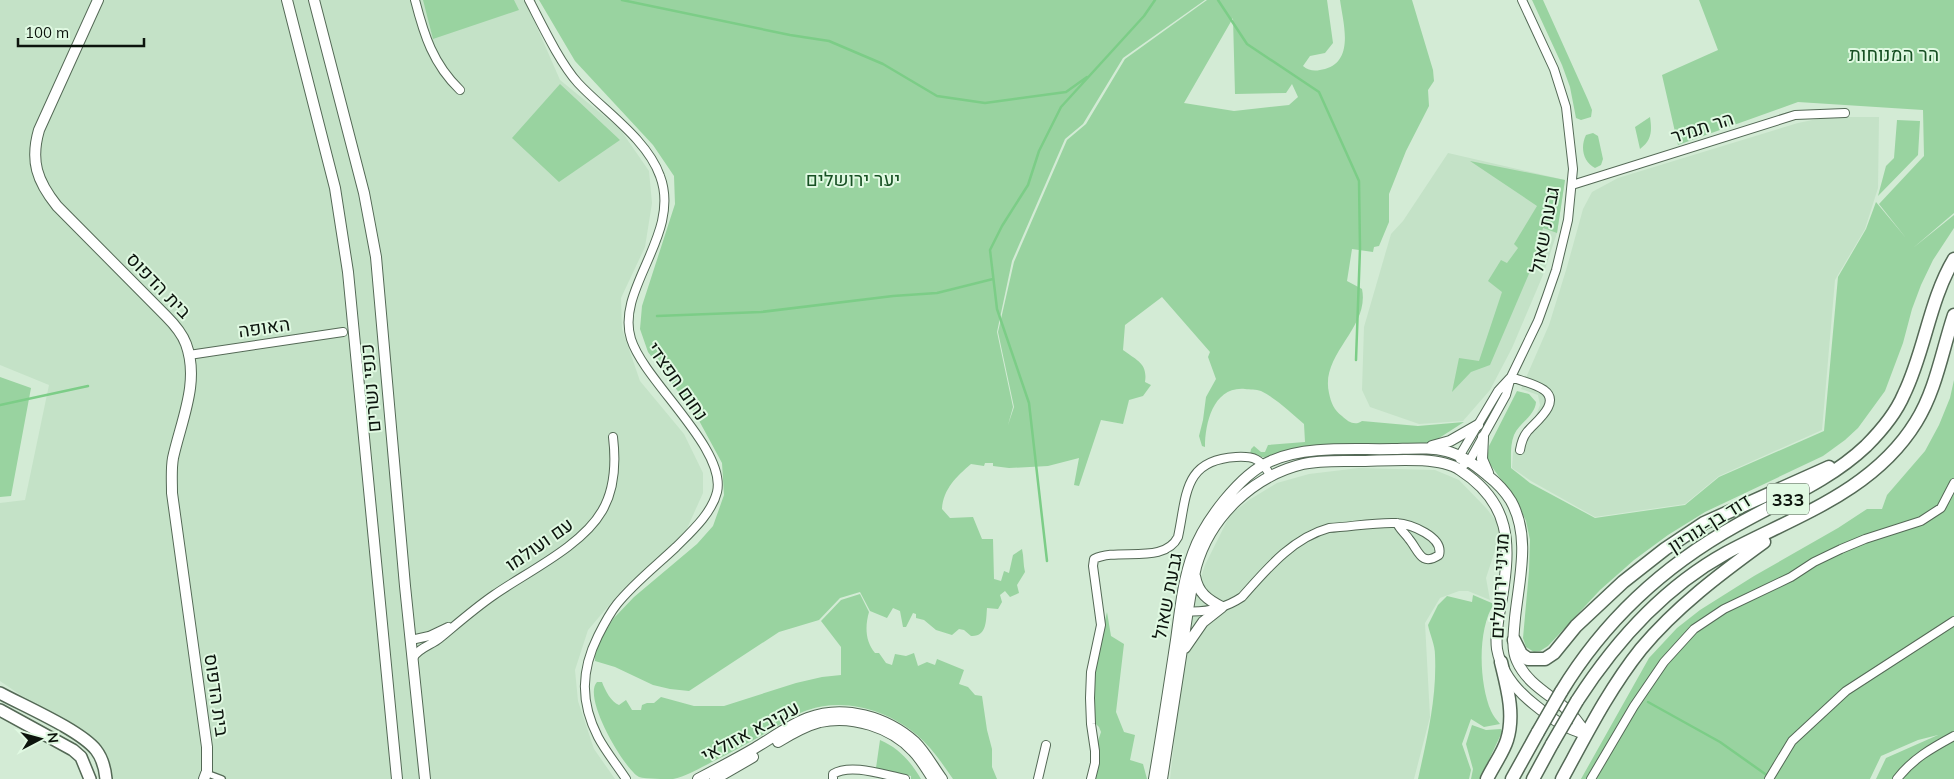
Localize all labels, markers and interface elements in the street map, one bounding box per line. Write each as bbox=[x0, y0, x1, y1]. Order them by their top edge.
scale bar bbox=[18, 15, 144, 47]
text: 100 m bbox=[25, 23, 69, 42]
park label: הר המנוחות bbox=[1849, 42, 1939, 66]
street label: הר תמיר bbox=[1668, 106, 1736, 148]
park label: יער ירושלים bbox=[806, 167, 900, 191]
street label: גבעת שאול bbox=[1524, 185, 1564, 275]
street label: בית הדפוס bbox=[121, 247, 197, 323]
street label: האופה bbox=[237, 311, 291, 343]
street label: נחום חפצדי bbox=[642, 337, 714, 425]
street label: כנפי נשרים bbox=[354, 343, 386, 433]
road number: 333 bbox=[1767, 484, 1809, 514]
street label: דוד בן-גוריון bbox=[1663, 488, 1755, 558]
street label: עם ועולמו bbox=[500, 512, 578, 576]
street label: מגיני ירושלים bbox=[1484, 532, 1514, 640]
street label: גבעת שאול bbox=[1147, 551, 1187, 641]
street label: בית הדפוס bbox=[199, 652, 235, 738]
street label: עקיבא אזולאי bbox=[697, 695, 803, 767]
north arrow bbox=[15, 714, 65, 764]
text: N bbox=[43, 731, 62, 744]

